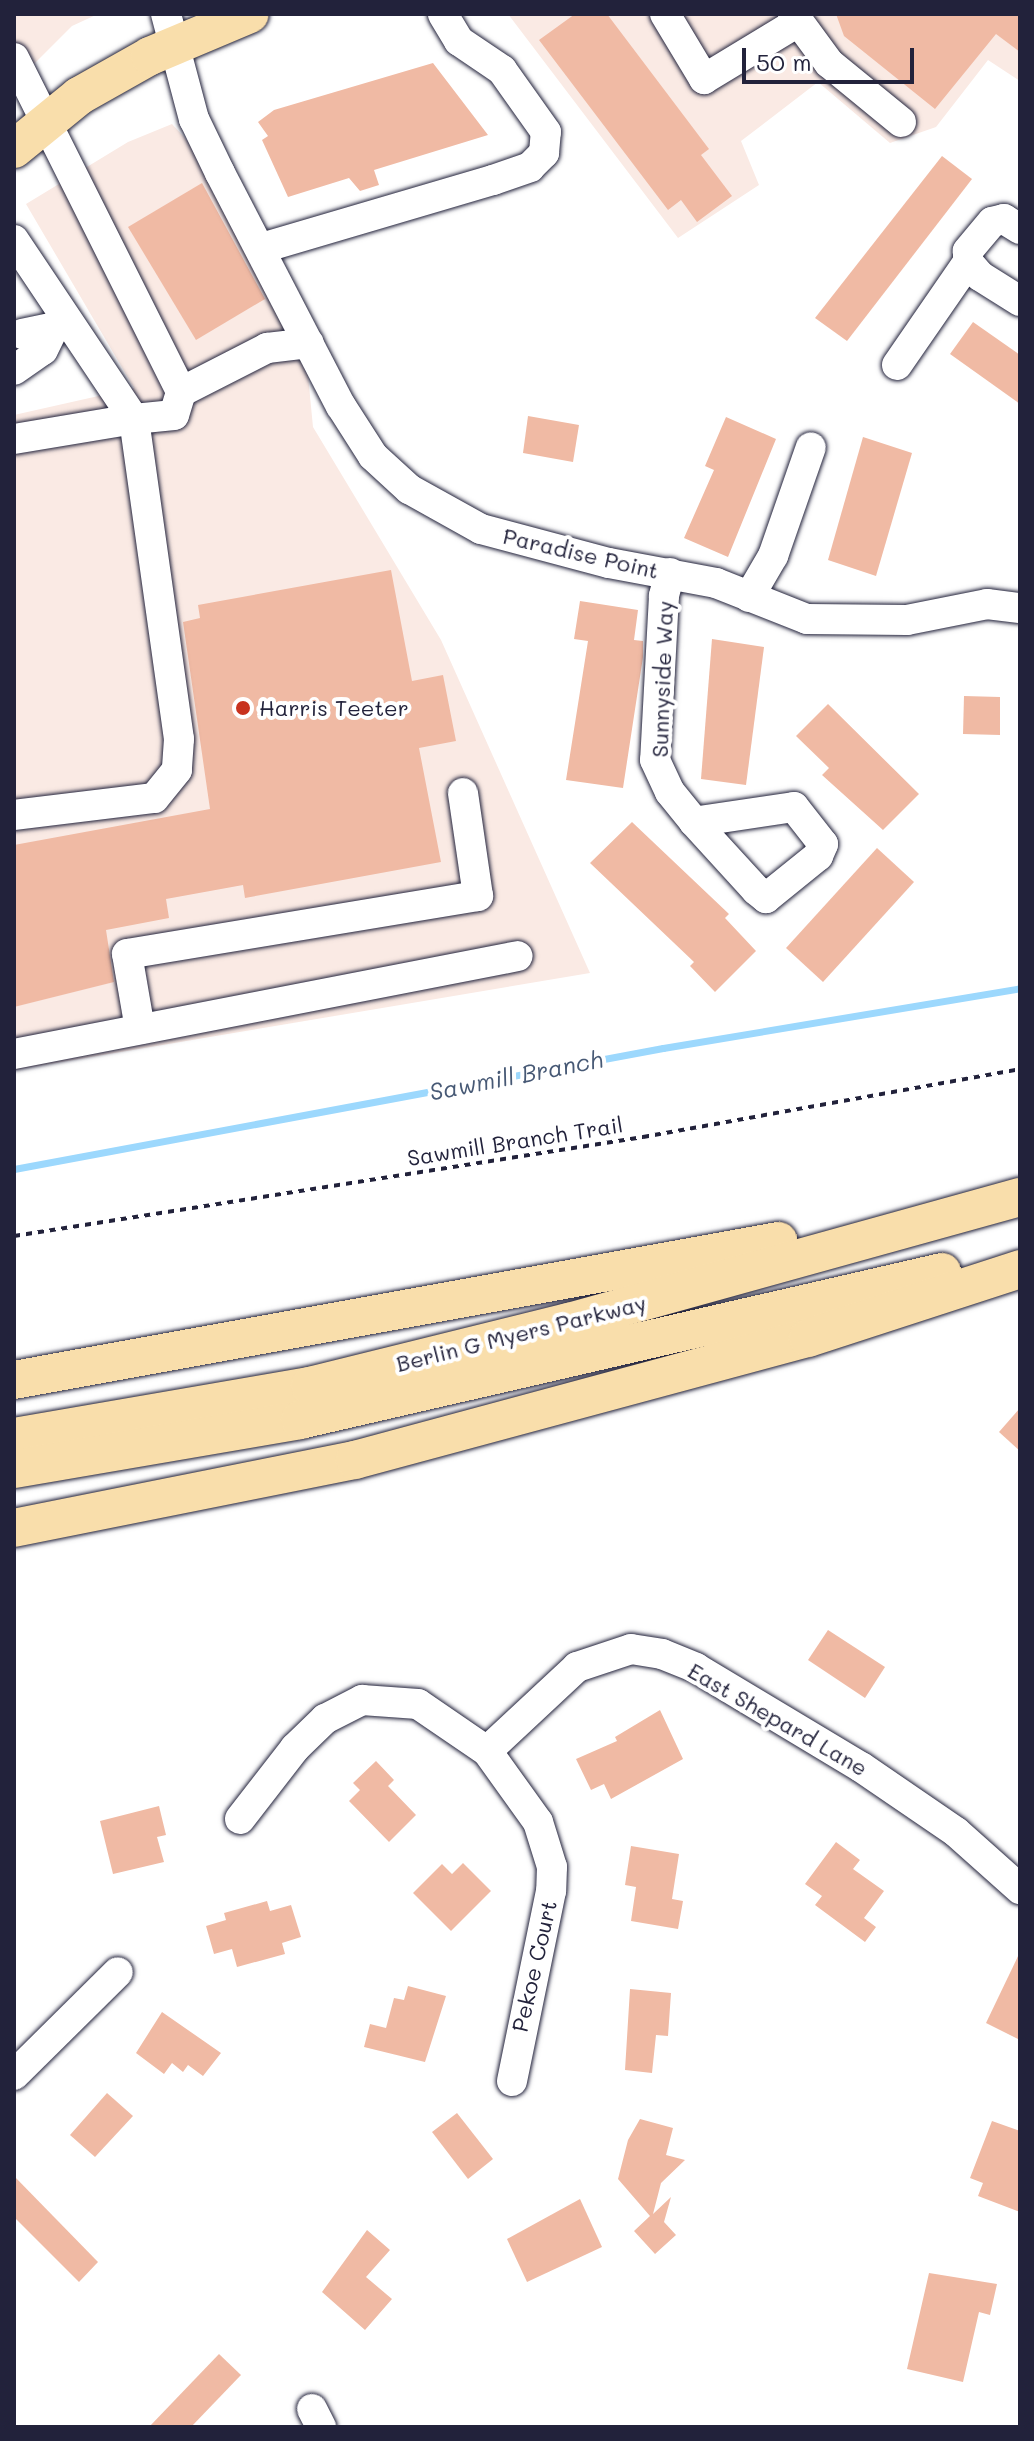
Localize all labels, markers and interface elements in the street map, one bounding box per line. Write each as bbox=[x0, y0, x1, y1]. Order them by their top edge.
scale bar bbox=[746, 32, 918, 82]
text: 50 m bbox=[756, 46, 812, 77]
street label: Paradise Point bbox=[501, 522, 661, 584]
street label: Sunnyside Way bbox=[646, 600, 678, 758]
place label: Harris Teeter bbox=[259, 695, 409, 721]
marker: Harris Teeter bbox=[234, 699, 252, 717]
water label: Sawmill Branch bbox=[427, 1044, 605, 1106]
street label: Sawmill Branch Trail bbox=[405, 1111, 625, 1171]
street label: Berlin G Myers Parkway bbox=[393, 1289, 649, 1377]
street label: East Shepard Lane bbox=[684, 1657, 872, 1781]
street label: Pekoe Court bbox=[506, 1898, 562, 2034]

